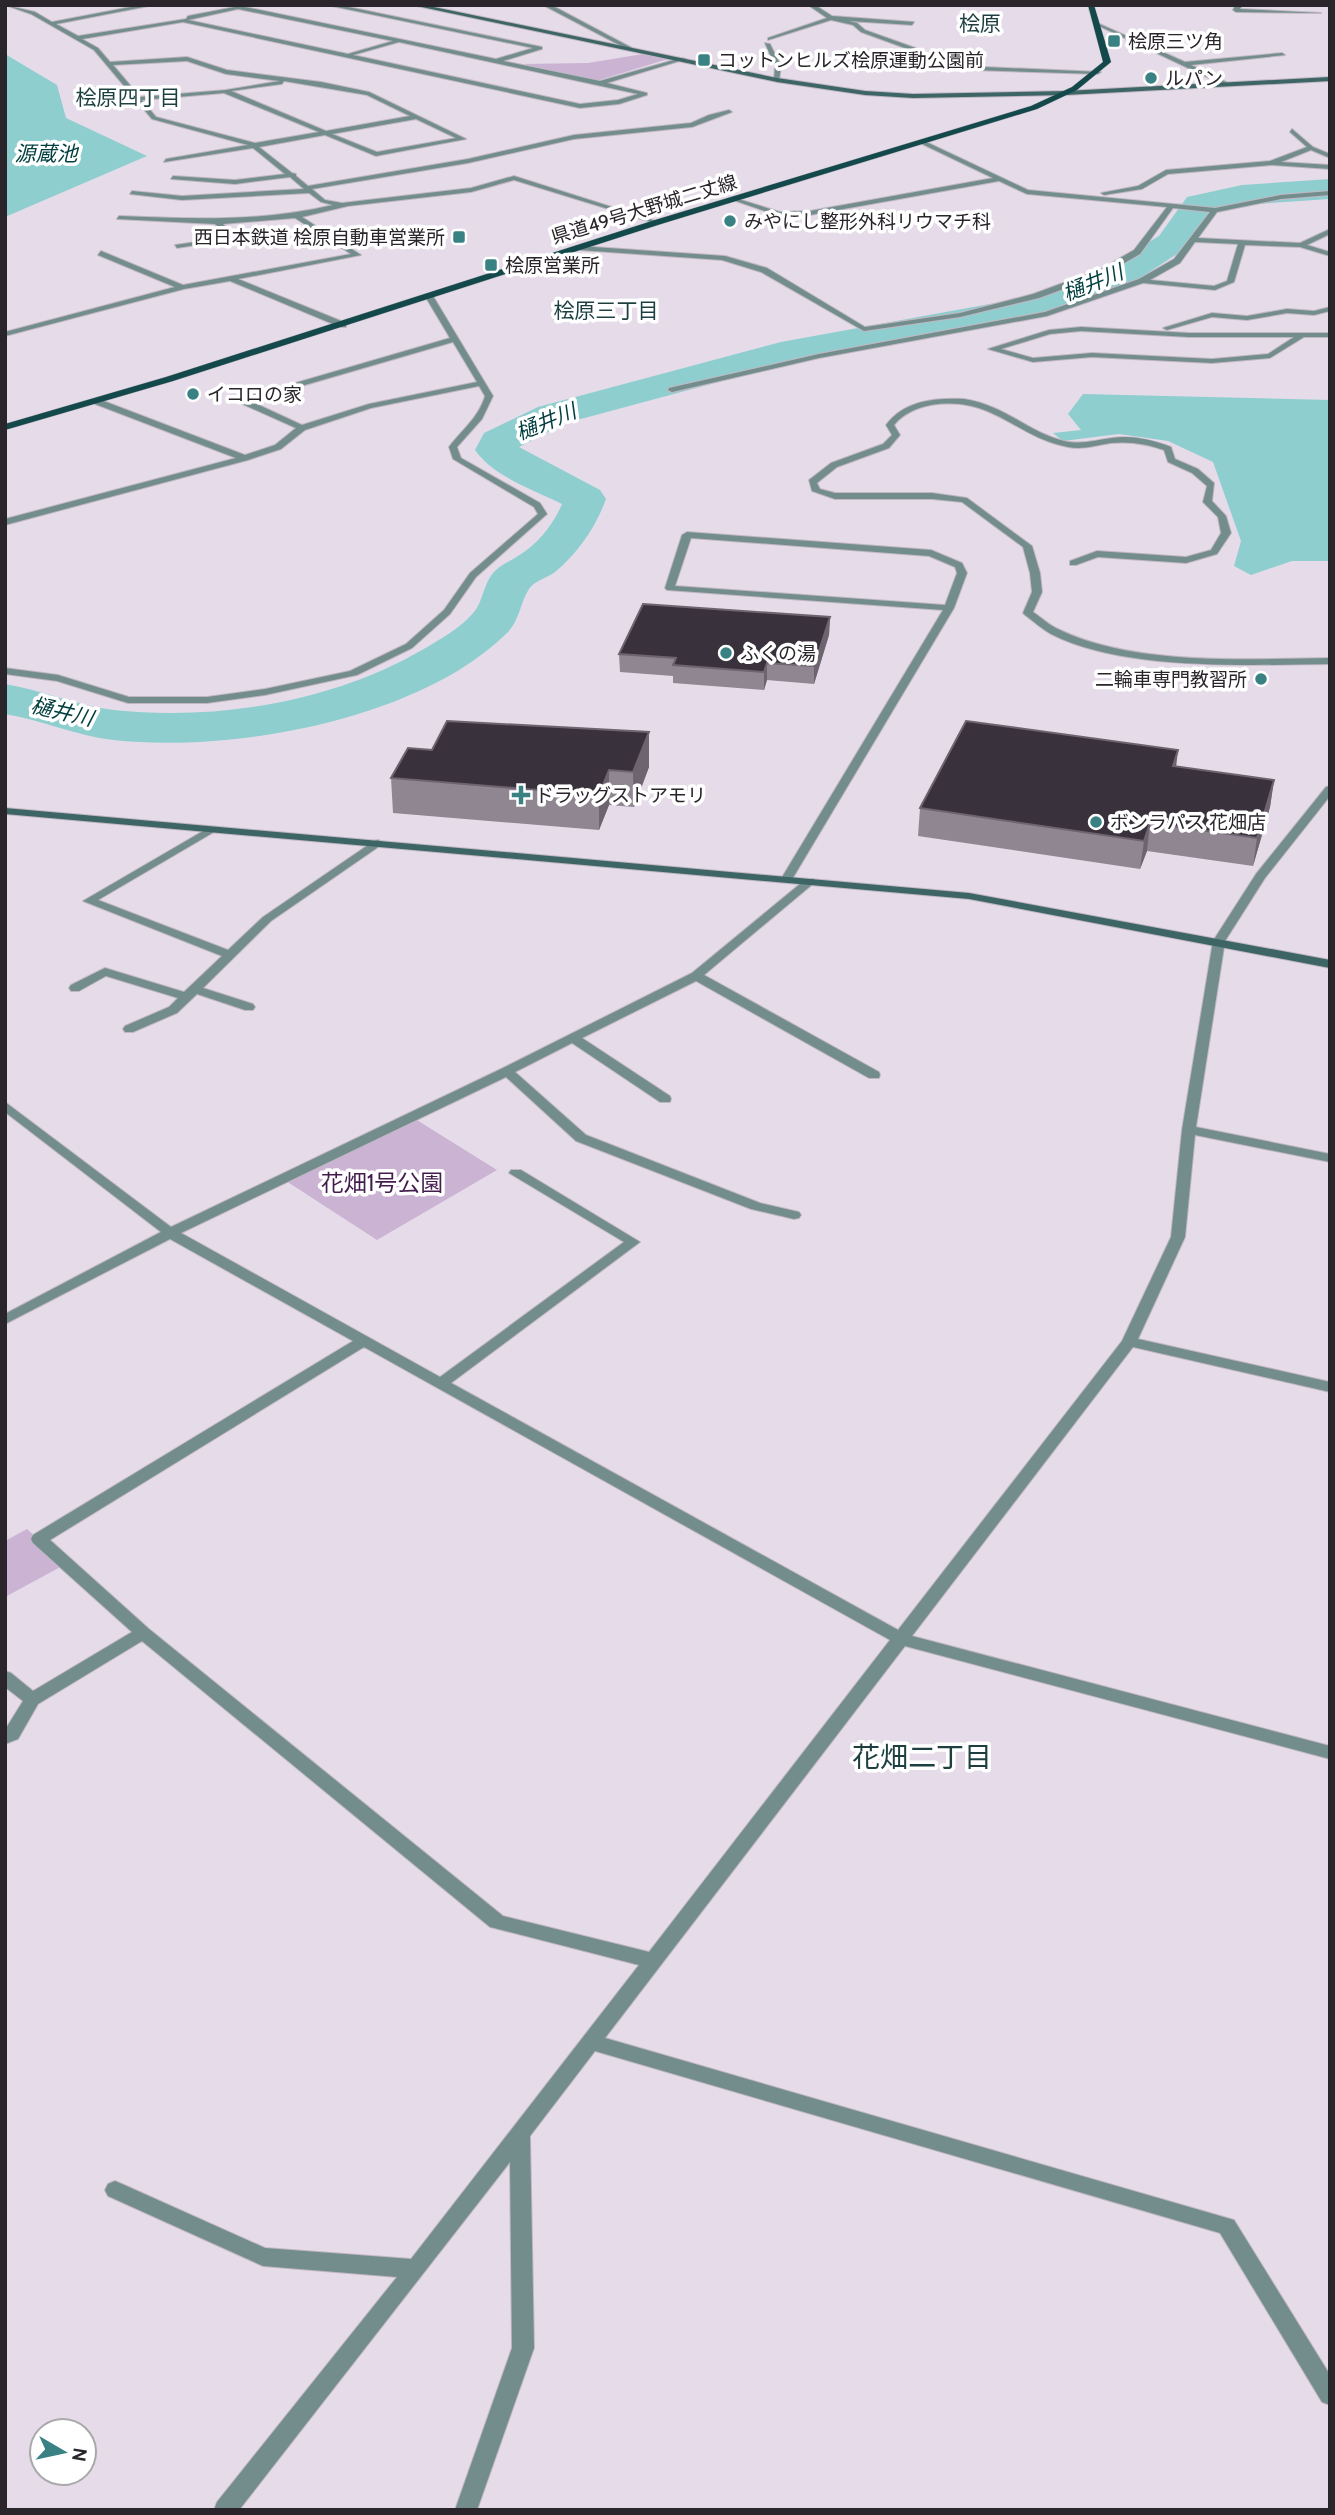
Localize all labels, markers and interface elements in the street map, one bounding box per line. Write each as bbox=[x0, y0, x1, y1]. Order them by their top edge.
district label: 桧原 bbox=[959, 11, 1001, 36]
place label: 桧原三ツ角 bbox=[1128, 30, 1223, 53]
marker: 桧原三ツ角 bbox=[1106, 33, 1122, 49]
place label: コットンヒルズ桧原運動公園前 bbox=[718, 49, 984, 72]
marker: コットンヒルズ桧原運動公園前 bbox=[696, 52, 712, 68]
place label: ルパン bbox=[1165, 67, 1223, 90]
marker: ルパン bbox=[1143, 70, 1159, 86]
district label: 桧原四丁目 bbox=[76, 85, 181, 110]
water label: 源蔵池 bbox=[15, 141, 79, 166]
street label: 県道49号大野城二丈線 bbox=[549, 170, 740, 249]
place label: みやにし整形外科リウマチ科 bbox=[744, 210, 991, 233]
marker: みやにし整形外科リウマチ科 bbox=[722, 213, 738, 229]
place label: 西日本鉄道 桧原自動車営業所 bbox=[194, 226, 445, 249]
marker: 西日本鉄道 桧原自動車営業所 bbox=[451, 229, 467, 245]
place label: 桧原営業所 bbox=[505, 254, 600, 277]
marker: 桧原営業所 bbox=[483, 257, 499, 273]
water label: 樋井川 bbox=[1059, 258, 1129, 306]
district label: 桧原三丁目 bbox=[554, 298, 659, 323]
place label: イコロの家 bbox=[207, 383, 302, 406]
marker: イコロの家 bbox=[185, 386, 201, 402]
water label: 樋井川 bbox=[512, 397, 582, 445]
place label: ふくの湯 bbox=[740, 642, 816, 665]
marker: ふくの湯 bbox=[718, 645, 734, 661]
place label: 二輪車専門教習所 bbox=[1095, 668, 1247, 691]
marker: 二輪車専門教習所 bbox=[1253, 671, 1269, 687]
water label: 樋井川 bbox=[29, 692, 98, 731]
place label: ドラッグストアモリ bbox=[535, 784, 706, 807]
marker: ドラッグストアモリ bbox=[513, 787, 529, 803]
place label: ボンラパス 花畑店 bbox=[1110, 811, 1266, 834]
marker: ボンラパス 花畑店 bbox=[1088, 814, 1104, 830]
park label: 花畑1号公園 bbox=[321, 1169, 443, 1197]
district label: 花畑二丁目 bbox=[852, 1740, 992, 1774]
north arrow bbox=[28, 2417, 98, 2487]
text: N bbox=[67, 2446, 92, 2463]

